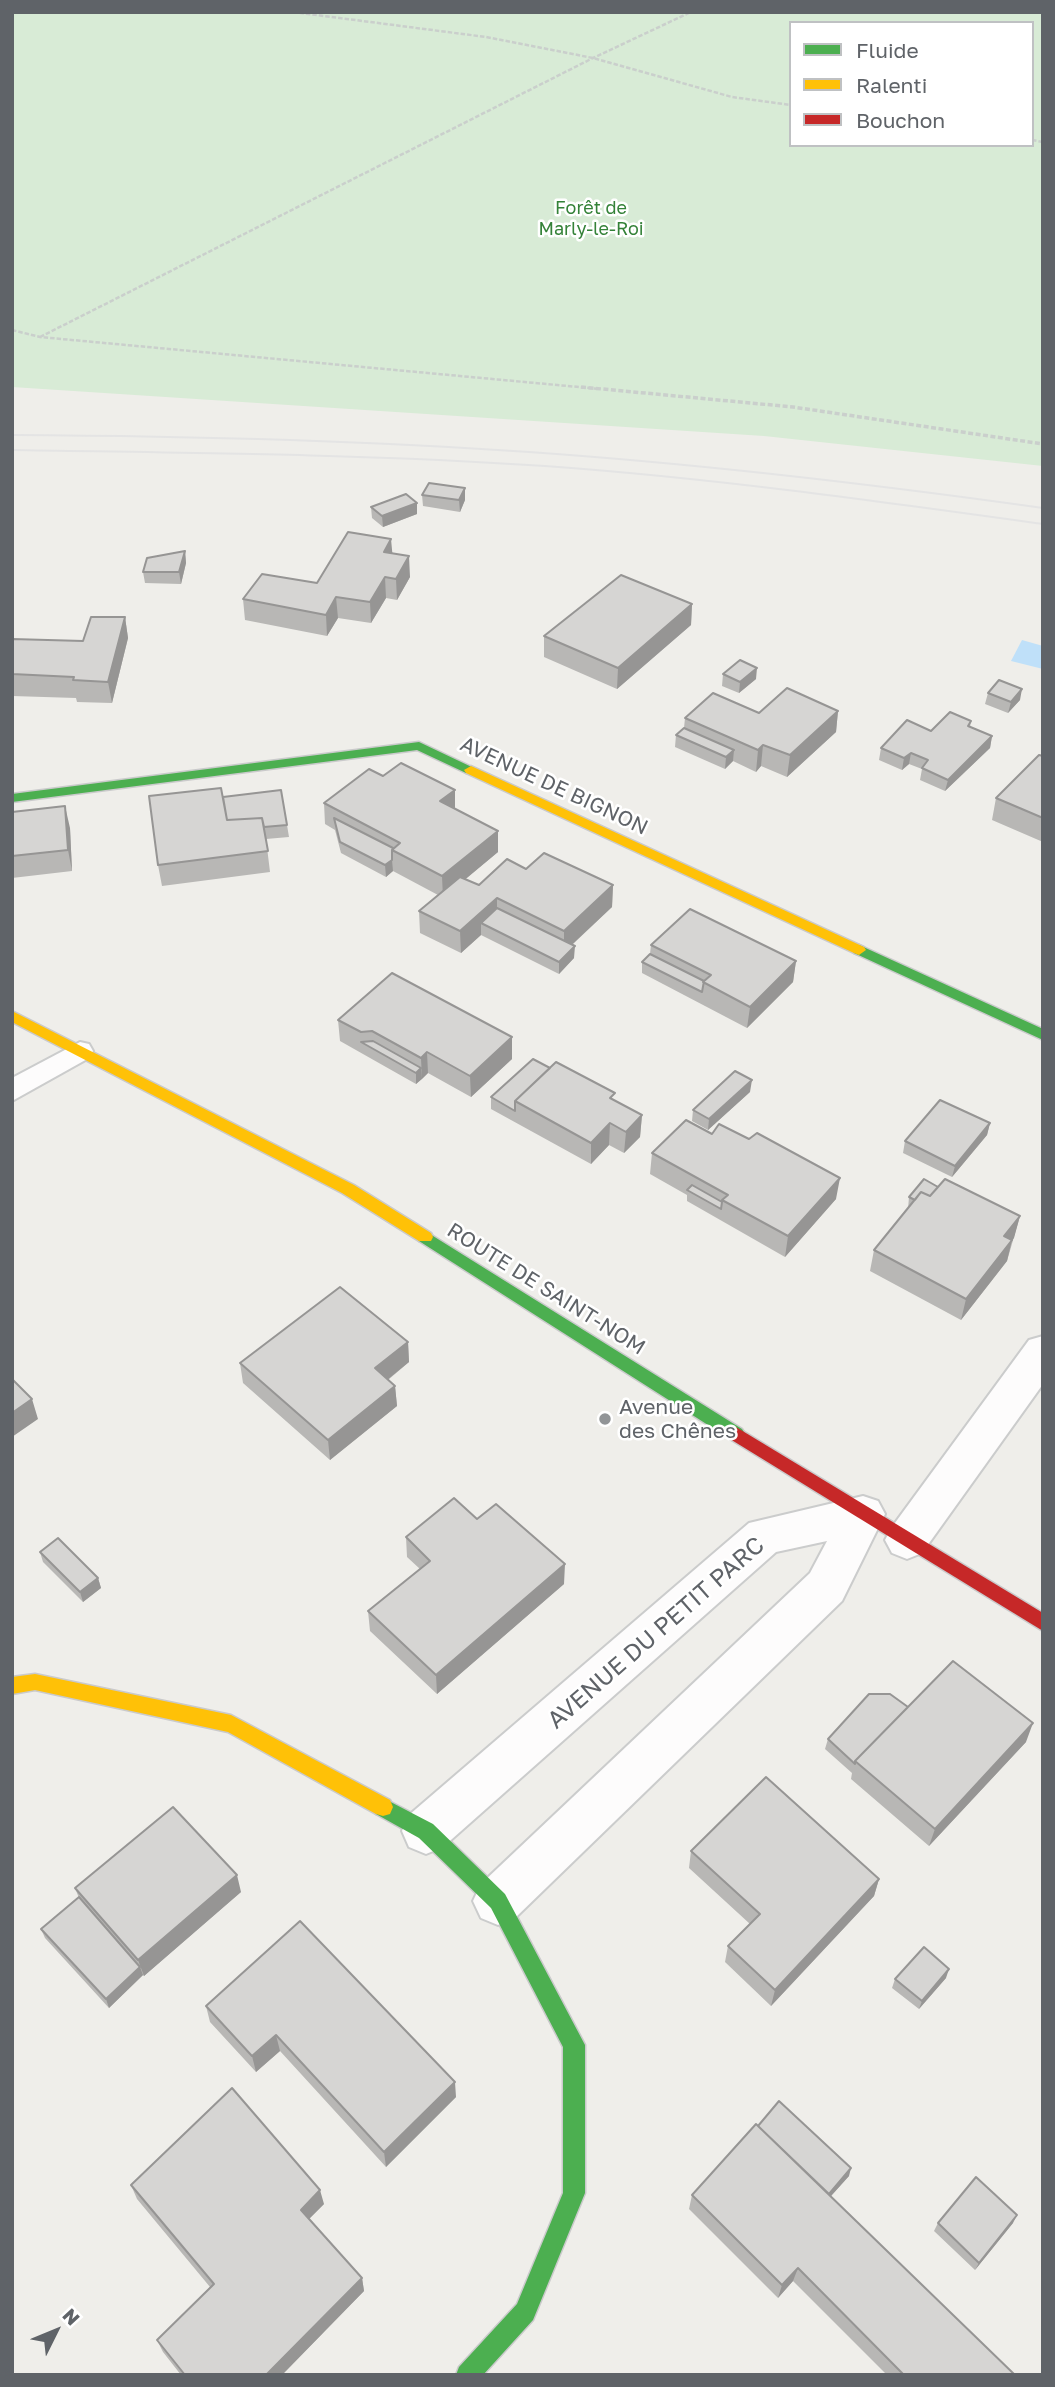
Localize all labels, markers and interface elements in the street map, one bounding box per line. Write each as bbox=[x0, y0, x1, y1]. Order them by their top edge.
legend bbox=[789, 21, 1034, 147]
text: Fluide bbox=[856, 37, 919, 63]
text: Ralenti bbox=[856, 72, 927, 98]
text: Bouchon bbox=[856, 107, 945, 133]
park label: Forêt de Marly-le-Roi bbox=[538, 197, 644, 240]
street label: AVENUE DE BIGNON bbox=[456, 731, 652, 841]
street label: ROUTE DE SAINT-NOM bbox=[442, 1218, 650, 1360]
place label: Avenue des Chênes bbox=[619, 1394, 736, 1444]
marker: Avenue des Chênes bbox=[597, 1411, 613, 1427]
street label: AVENUE DU PETIT PARC bbox=[542, 1531, 770, 1735]
north arrow bbox=[21, 2296, 91, 2366]
text: N bbox=[58, 2303, 85, 2329]

